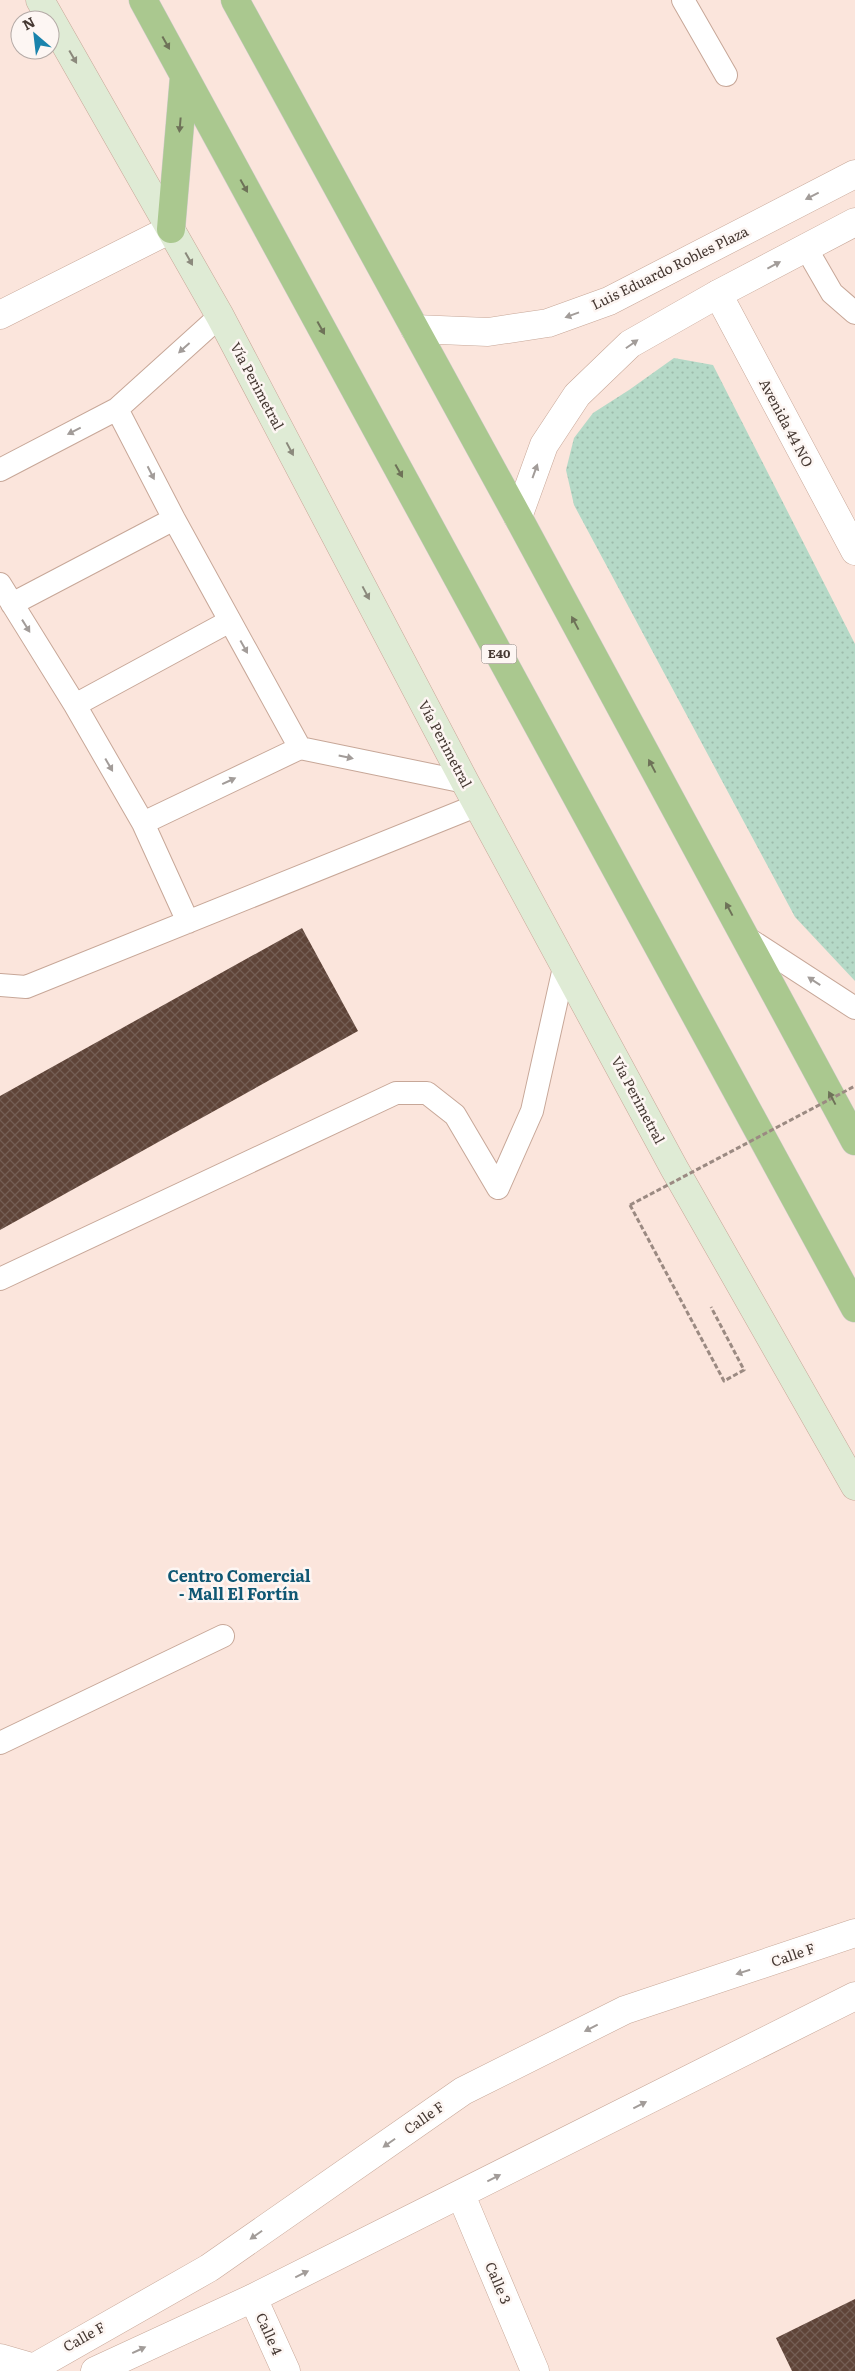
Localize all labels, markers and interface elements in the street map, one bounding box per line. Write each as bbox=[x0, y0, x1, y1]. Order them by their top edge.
north arrow bbox=[10, 10, 60, 60]
text: N bbox=[19, 11, 39, 34]
one-way arrow bbox=[162, 36, 170, 50]
one-way arrow bbox=[69, 50, 77, 65]
one-way arrow bbox=[176, 118, 184, 134]
one-way arrow bbox=[240, 178, 248, 193]
one-way arrow bbox=[805, 192, 819, 200]
street label: Luis Eduardo Robles Plaza bbox=[588, 220, 752, 314]
one-way arrow bbox=[184, 253, 193, 266]
one-way arrow bbox=[767, 261, 781, 269]
one-way arrow bbox=[564, 311, 579, 319]
one-way arrow bbox=[317, 322, 326, 335]
street label: Vía Perimetral bbox=[226, 338, 290, 433]
one-way arrow bbox=[625, 339, 639, 349]
one-way arrow bbox=[179, 342, 191, 354]
street label: Avenida 44 NO bbox=[755, 375, 819, 470]
one-way arrow bbox=[67, 427, 81, 435]
one-way arrow bbox=[286, 441, 294, 456]
one-way arrow bbox=[531, 463, 539, 478]
one-way arrow bbox=[395, 464, 403, 478]
one-way arrow bbox=[146, 466, 155, 480]
one-way arrow bbox=[361, 586, 370, 599]
one-way arrow bbox=[571, 616, 579, 630]
one-way arrow bbox=[21, 619, 30, 632]
one-way arrow bbox=[240, 640, 248, 654]
road number: E40 bbox=[482, 644, 516, 664]
street label: Vía Perimetral bbox=[414, 696, 478, 791]
one-way arrow bbox=[339, 753, 354, 761]
one-way arrow bbox=[105, 758, 113, 773]
one-way arrow bbox=[648, 759, 657, 773]
one-way arrow bbox=[222, 777, 236, 785]
one-way arrow bbox=[725, 902, 734, 916]
one-way arrow bbox=[807, 977, 821, 986]
street label: Vía Perimetral bbox=[607, 1052, 671, 1147]
one-way arrow bbox=[828, 1091, 836, 1106]
district label: Centro Comercial - Mall El Fortín bbox=[167, 1563, 311, 1605]
street label: Calle F bbox=[768, 1937, 818, 1971]
one-way arrow bbox=[735, 1968, 750, 1976]
one-way arrow bbox=[583, 2024, 598, 2032]
street label: Calle F bbox=[399, 2096, 448, 2138]
one-way arrow bbox=[632, 2101, 647, 2109]
one-way arrow bbox=[382, 2138, 396, 2147]
one-way arrow bbox=[487, 2174, 502, 2182]
one-way arrow bbox=[249, 2230, 263, 2240]
street label: Calle 3 bbox=[481, 2258, 517, 2307]
one-way arrow bbox=[295, 2269, 309, 2277]
street label: Calle 4 bbox=[252, 2309, 288, 2358]
street label: Calle F bbox=[59, 2316, 108, 2356]
one-way arrow bbox=[132, 2346, 146, 2354]

